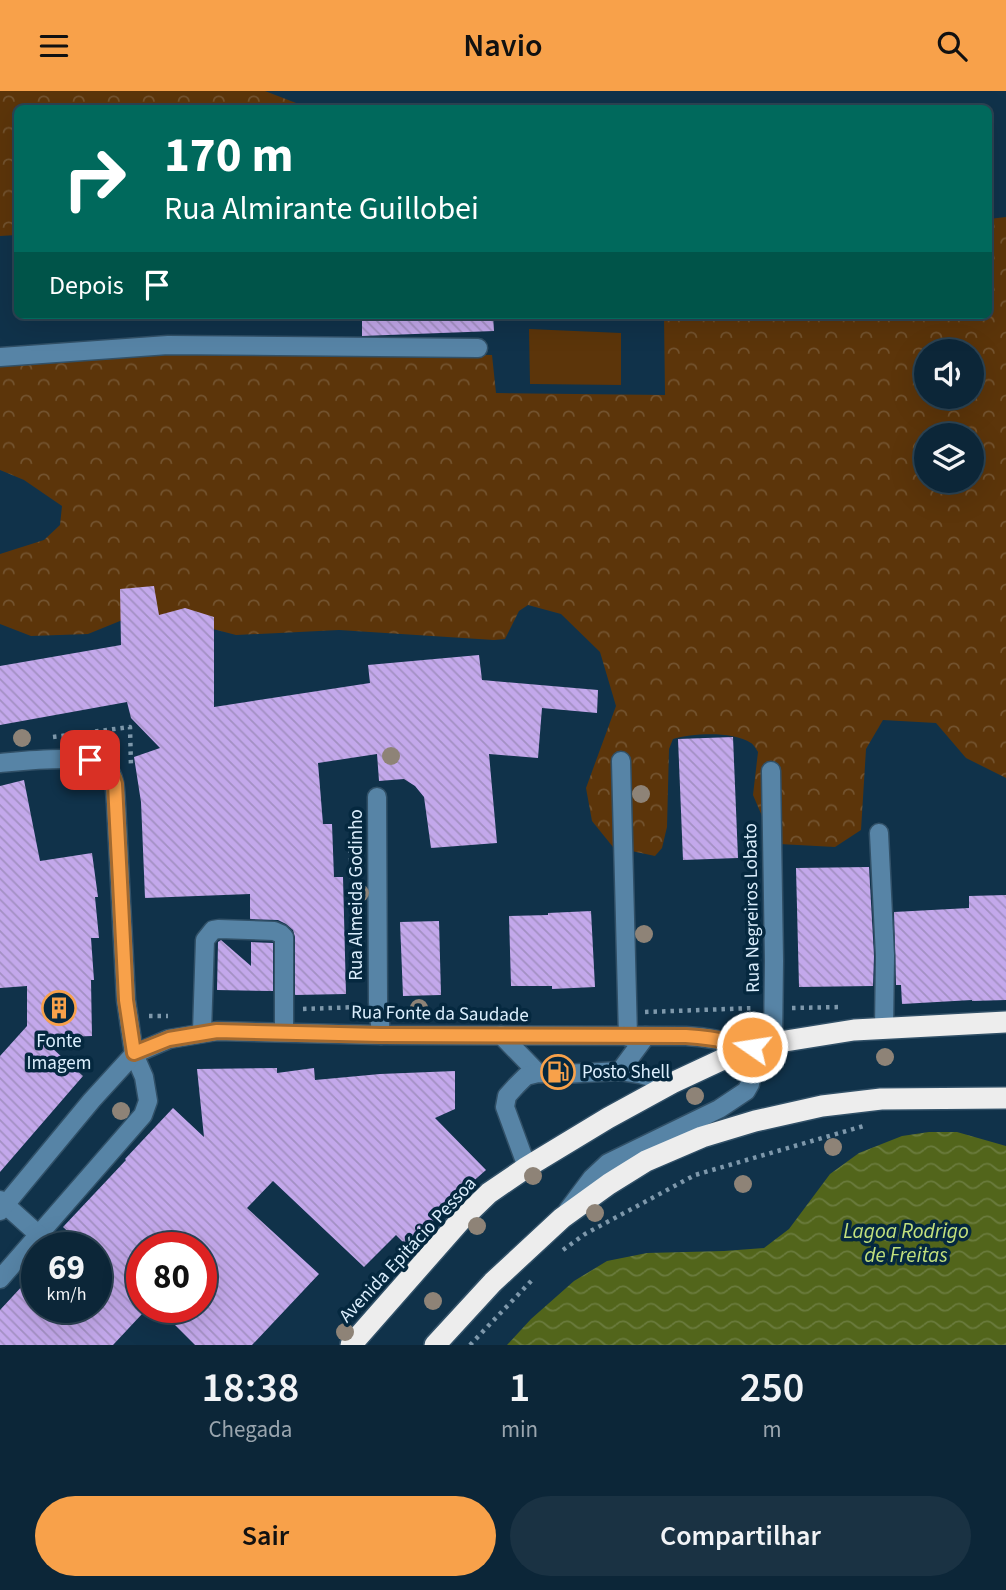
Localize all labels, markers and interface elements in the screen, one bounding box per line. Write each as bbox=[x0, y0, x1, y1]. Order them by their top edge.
text: Navio bbox=[463, 23, 543, 69]
icon: menu bbox=[35, 27, 73, 65]
icon: search bbox=[933, 27, 971, 65]
text: 170 m bbox=[164, 121, 293, 191]
icon: right bbox=[49, 133, 140, 224]
text: Rua Almirante Guillobei bbox=[164, 186, 479, 232]
icon: arrive bbox=[138, 266, 176, 304]
text: Depois bbox=[49, 267, 124, 304]
map controls bbox=[914, 339, 984, 493]
button: sound bbox=[914, 339, 984, 409]
button: layers bbox=[914, 423, 984, 493]
pin bbox=[60, 730, 120, 790]
icon: arrive bbox=[71, 741, 109, 779]
street label: Rua Almeida Godinho bbox=[343, 809, 370, 981]
street label: Rua Negreiros Lobato bbox=[737, 823, 767, 993]
building icon: Fonte Imagem bbox=[40, 989, 78, 1027]
street label: Rua Fonte da Saudade bbox=[351, 999, 529, 1029]
position arrow bbox=[715, 1010, 789, 1084]
place label: Fonte Imagem bbox=[27, 1028, 91, 1077]
fuel station icon: Posto Shell bbox=[539, 1053, 577, 1091]
place label: Posto Shell bbox=[582, 1059, 670, 1086]
street label: Avenida Epitácio Pessoa bbox=[333, 1171, 483, 1329]
water label: Lagoa Rodrigo de Freitas bbox=[843, 1216, 969, 1270]
speed limit sign: 80 bbox=[126, 1232, 217, 1323]
text: 69 bbox=[48, 1243, 85, 1293]
text: km/h bbox=[47, 1282, 86, 1307]
text: 18:38 bbox=[202, 1358, 299, 1418]
text: 1 bbox=[509, 1358, 530, 1418]
text: 250 bbox=[740, 1358, 804, 1418]
text: Chegada bbox=[208, 1413, 292, 1446]
text: min bbox=[501, 1413, 538, 1446]
text: m bbox=[763, 1413, 782, 1446]
button: Sair bbox=[35, 1496, 496, 1576]
button: Compartilhar bbox=[510, 1496, 971, 1576]

